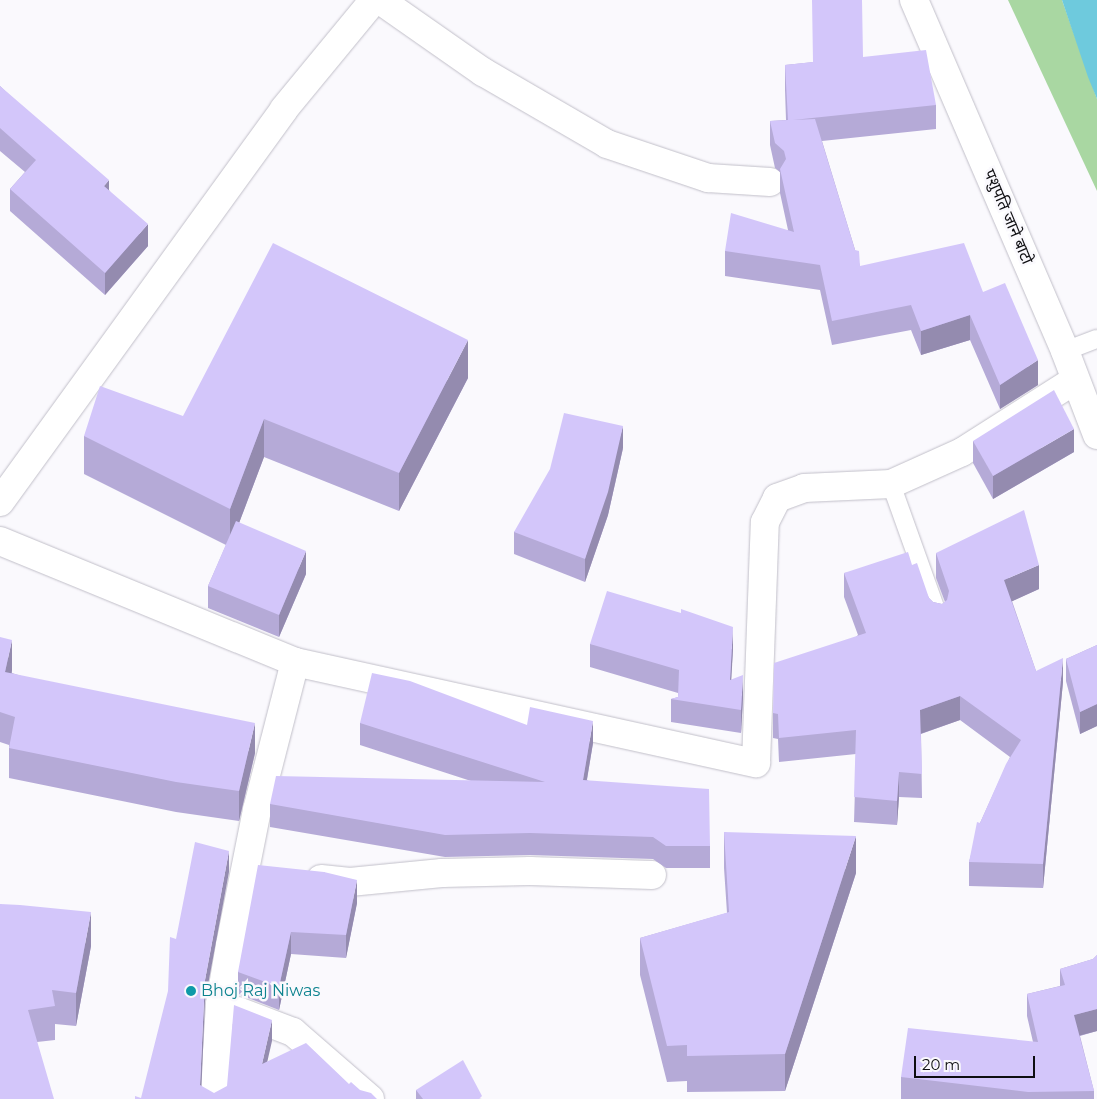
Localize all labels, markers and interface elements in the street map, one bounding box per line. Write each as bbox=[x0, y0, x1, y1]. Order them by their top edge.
street label: पशुपति जाने बाटो bbox=[979, 167, 1037, 267]
place label: Bhoj Raj Niwas bbox=[201, 981, 320, 1001]
marker: Bhoj Raj Niwas bbox=[185, 985, 197, 997]
scale bar bbox=[917, 1046, 1038, 1078]
text: 20 m bbox=[922, 1055, 960, 1074]

